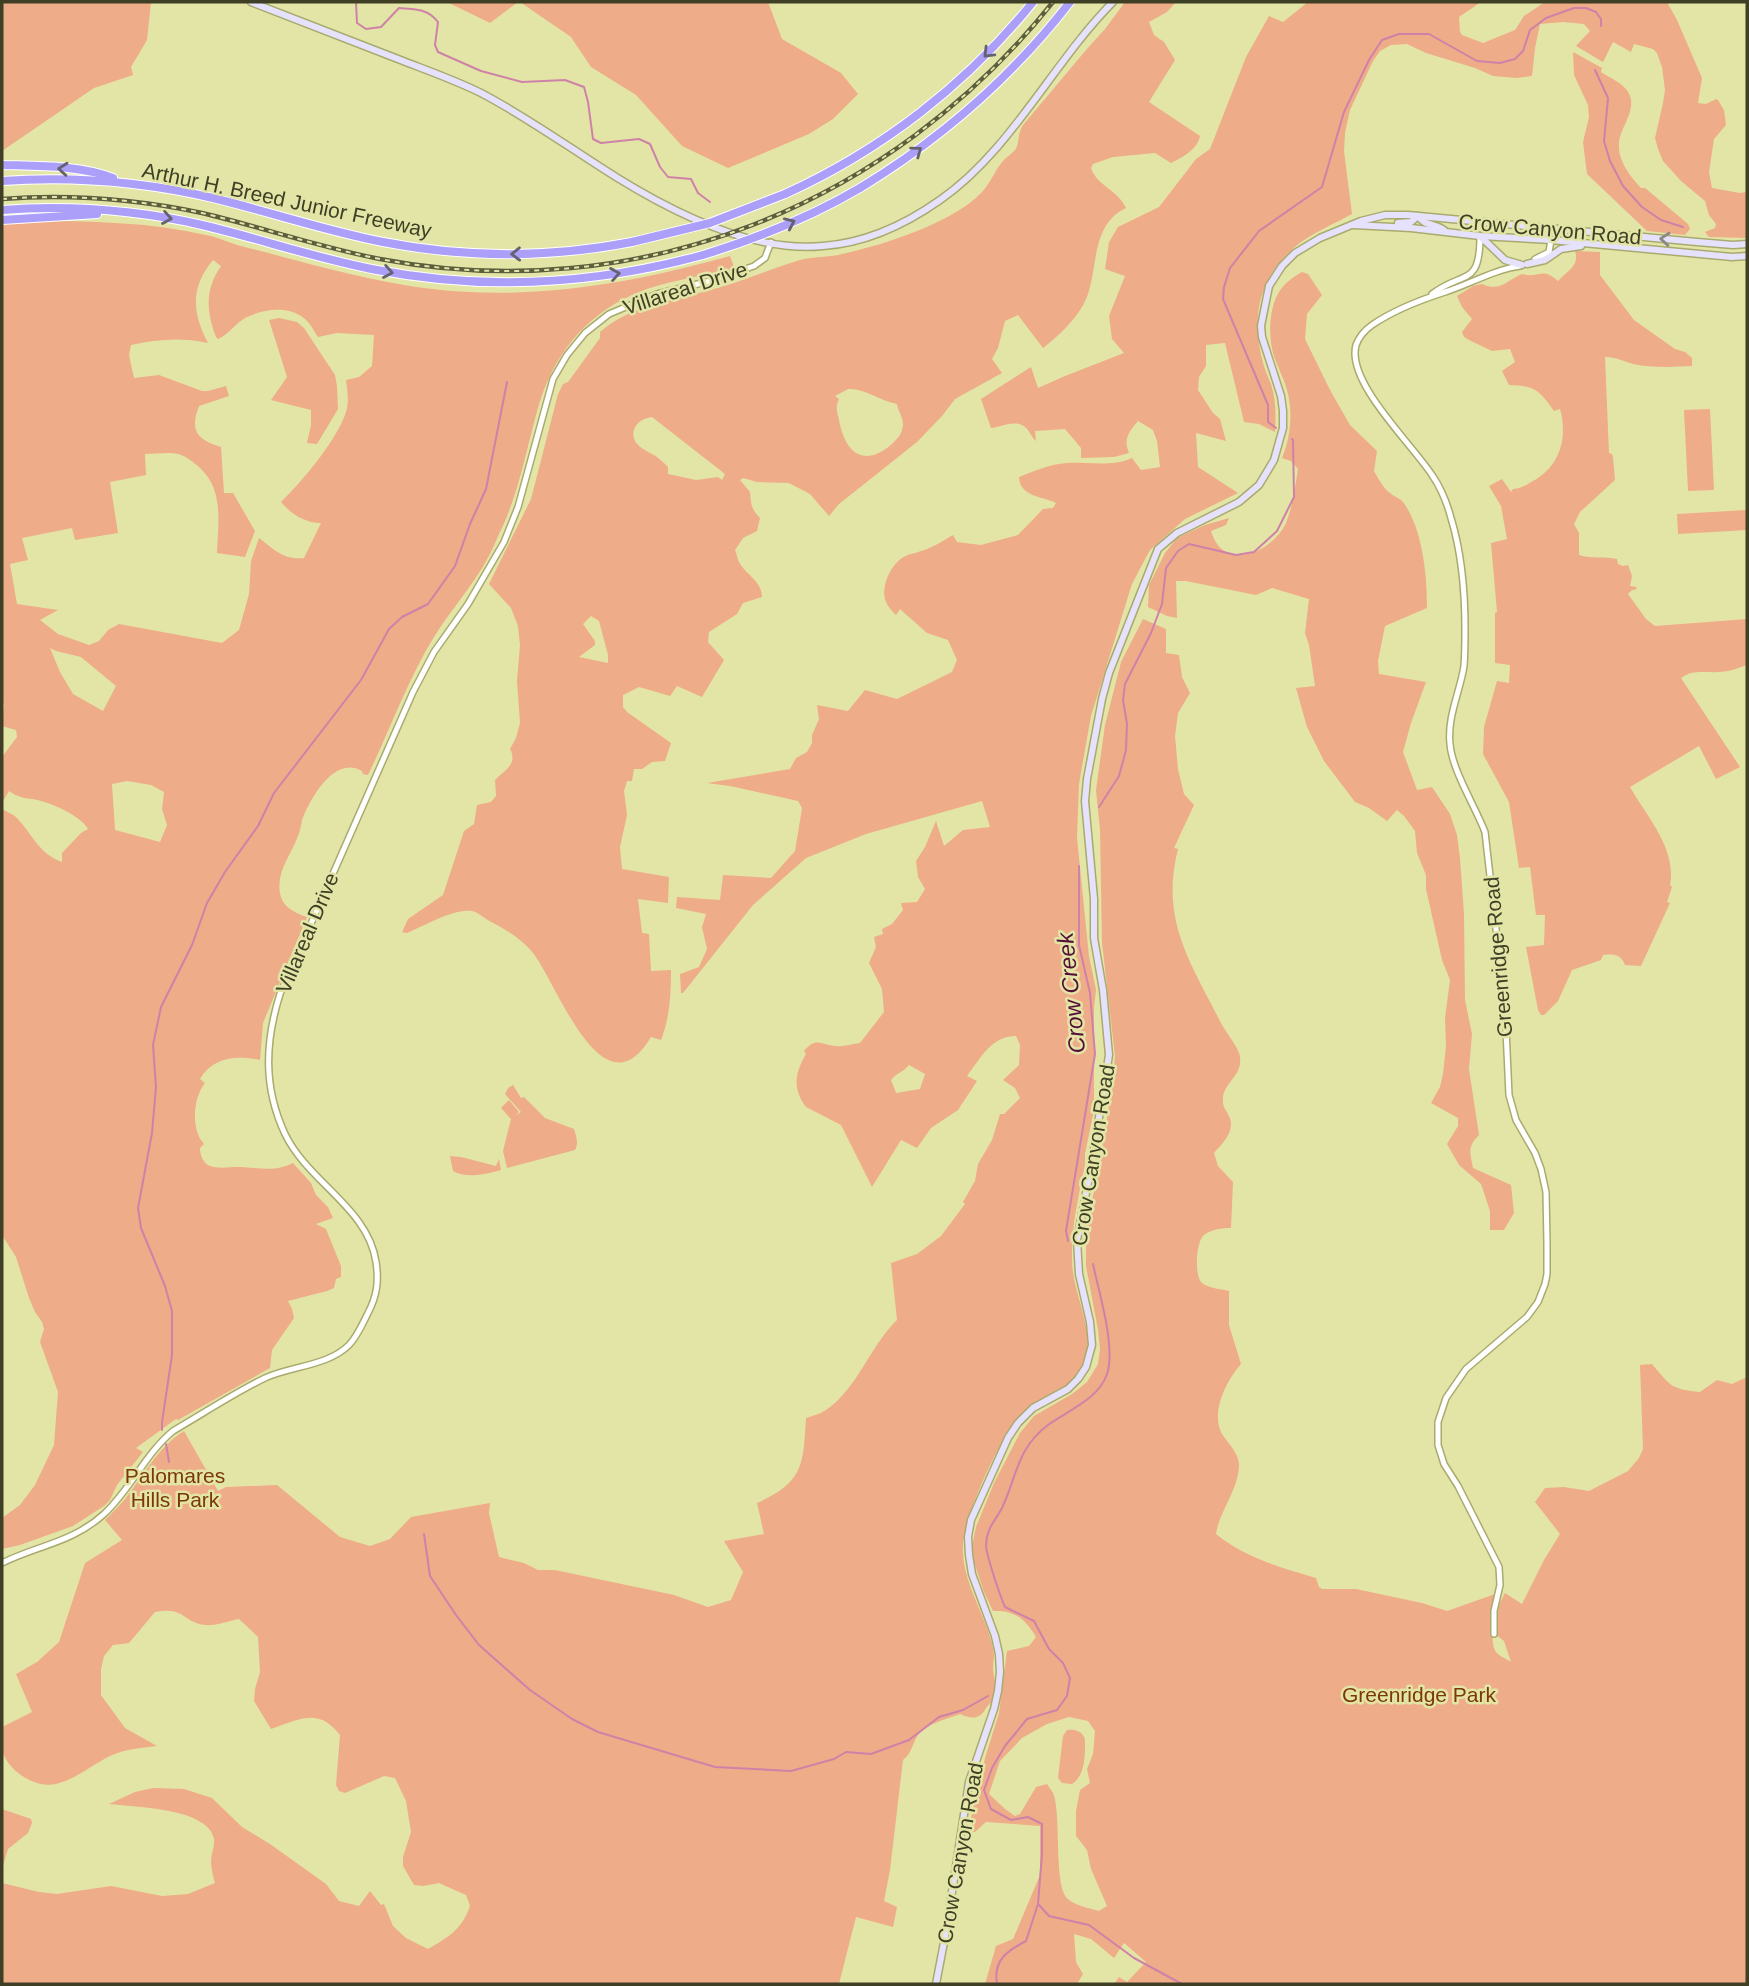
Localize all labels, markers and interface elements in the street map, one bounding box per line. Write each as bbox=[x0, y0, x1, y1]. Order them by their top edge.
one-way arrow bbox=[983, 44, 996, 57]
one-way arrow bbox=[909, 146, 922, 159]
street label: Arthur H. Breed Junior Freeway bbox=[140, 158, 434, 242]
one-way arrow bbox=[57, 162, 68, 177]
one-way arrow bbox=[161, 210, 173, 225]
street label: Crow Canyon Road bbox=[1458, 210, 1642, 248]
one-way arrow bbox=[783, 217, 795, 231]
one-way arrow bbox=[1659, 232, 1670, 247]
one-way arrow bbox=[510, 246, 521, 261]
street label: Villareal Drive bbox=[620, 257, 750, 319]
one-way arrow bbox=[382, 264, 394, 279]
one-way arrow bbox=[609, 267, 621, 282]
street label: Villareal Drive bbox=[271, 869, 343, 997]
street label: Greenridge Road bbox=[1480, 876, 1516, 1038]
water label: Crow Creek bbox=[1052, 930, 1090, 1055]
street label: Crow Canyon Road bbox=[1067, 1063, 1119, 1247]
park label: Palomares Hills Park bbox=[125, 1464, 225, 1511]
park label: Greenridge Park bbox=[1342, 1683, 1497, 1706]
street label: Crow Canyon Road bbox=[933, 1761, 987, 1945]

